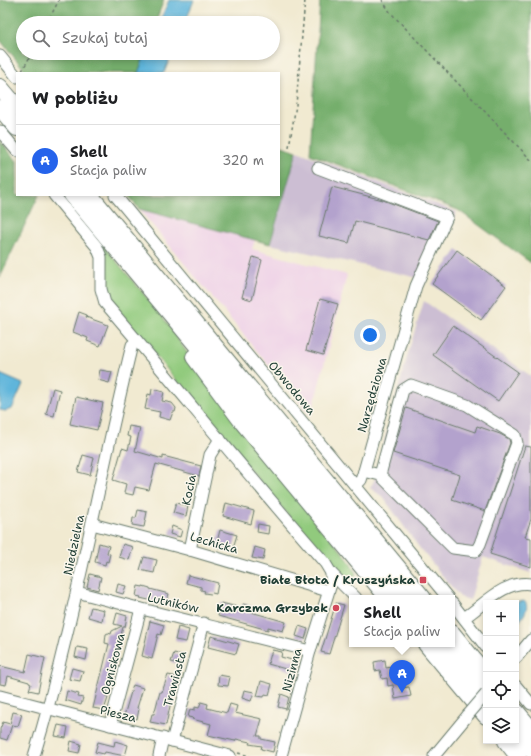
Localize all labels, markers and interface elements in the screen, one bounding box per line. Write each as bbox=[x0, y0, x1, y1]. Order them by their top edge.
search box bbox=[16, 16, 280, 60]
icon: search bbox=[30, 27, 52, 49]
text: Szukaj tutaj bbox=[62, 28, 148, 48]
text: W pobliżu bbox=[32, 87, 118, 109]
text: Shell bbox=[70, 142, 108, 162]
text: A bbox=[40, 152, 50, 169]
text: 320 m bbox=[222, 152, 264, 169]
text: Stacja paliw bbox=[70, 162, 147, 179]
your location bbox=[360, 325, 380, 345]
street label: Narzędziowa bbox=[354, 355, 391, 434]
street label: Obwodowa bbox=[265, 358, 320, 419]
street label: Kocia bbox=[178, 473, 200, 507]
street label: Niedzielna bbox=[60, 513, 88, 577]
street label: Lechicka bbox=[188, 529, 240, 558]
place label: Białe Błota / Kruszyńska bbox=[260, 572, 416, 588]
marker: Białe Błota / Kruszyńska bbox=[418, 575, 428, 585]
street label: Lutników bbox=[146, 589, 201, 617]
popup bbox=[349, 595, 455, 647]
place label: Karczma Grzybek bbox=[216, 600, 328, 616]
map controls bbox=[483, 600, 519, 744]
button: + bbox=[483, 600, 519, 636]
marker: Karczma Grzybek bbox=[331, 603, 341, 613]
text: Shell bbox=[364, 603, 401, 623]
text: Stacja paliw bbox=[364, 623, 440, 640]
street label: Ogniskowa bbox=[97, 631, 129, 697]
button: − bbox=[483, 636, 519, 672]
street label: Nizinna bbox=[279, 646, 306, 694]
street label: Trawiasta bbox=[160, 649, 190, 709]
pin: A bbox=[389, 660, 415, 693]
button: locate bbox=[483, 672, 519, 708]
street label: Piesza bbox=[98, 702, 138, 726]
button: layers bbox=[483, 708, 519, 744]

